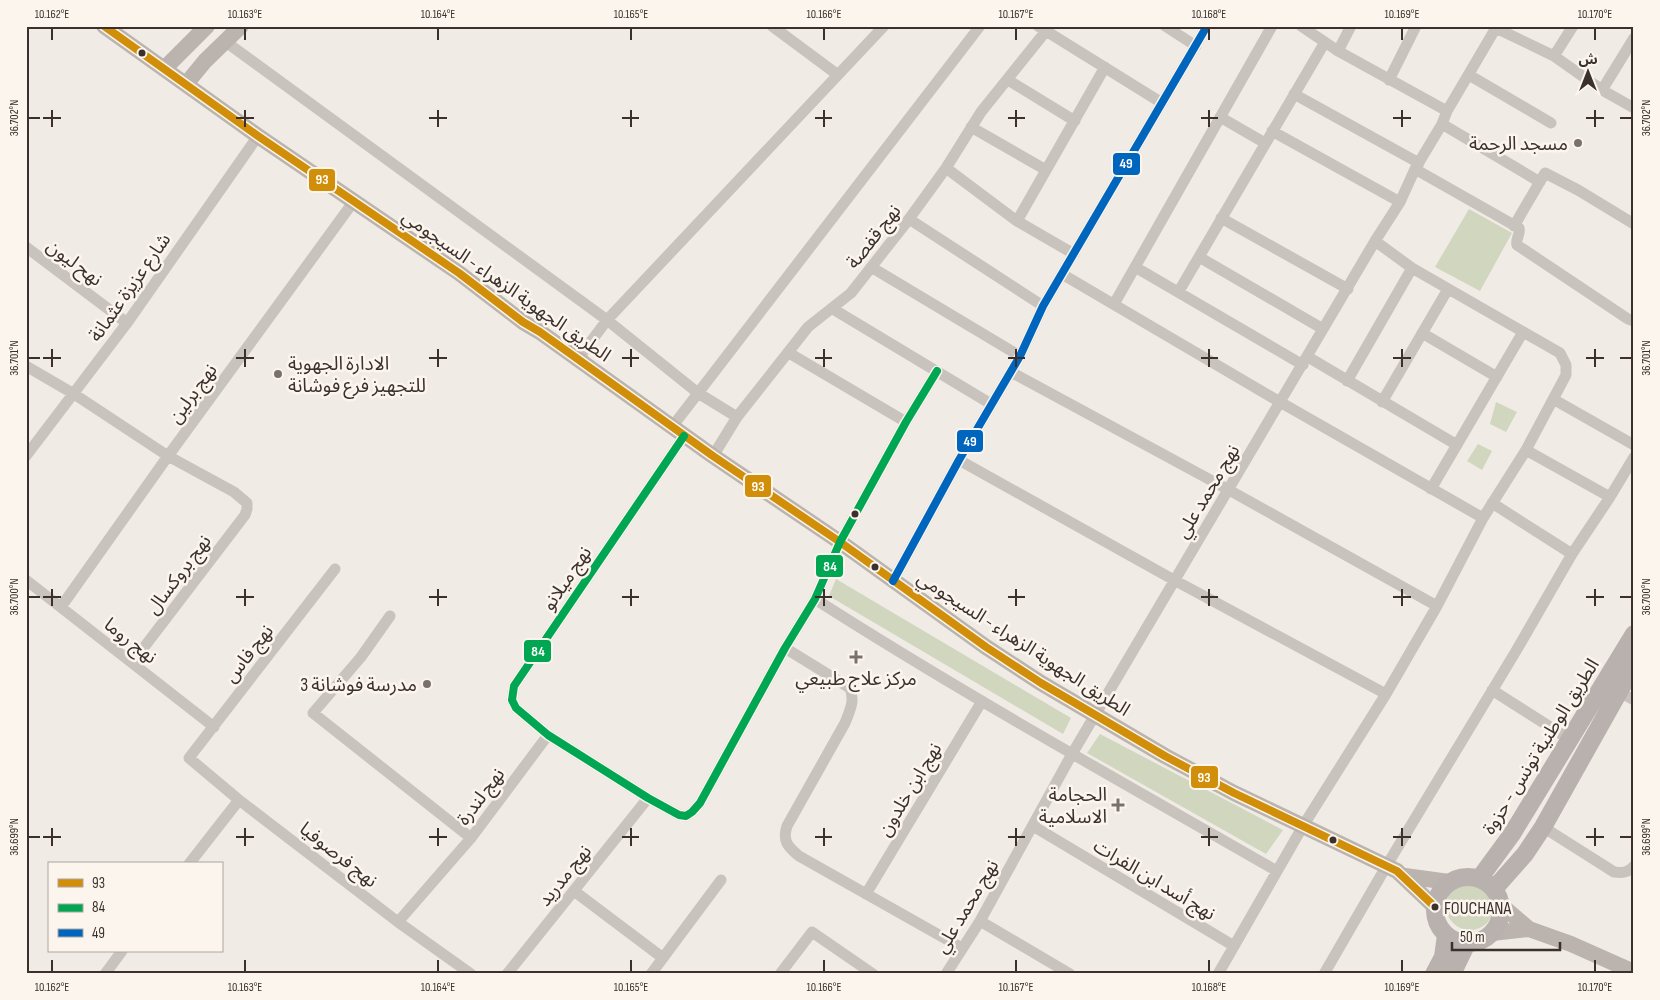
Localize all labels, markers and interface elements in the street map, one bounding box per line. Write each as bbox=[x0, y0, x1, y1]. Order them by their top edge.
text: 10.162°E bbox=[35, 7, 69, 22]
text: 10.163°E bbox=[228, 7, 262, 22]
text: 10.164°E bbox=[421, 7, 455, 22]
text: 10.165°E bbox=[614, 7, 648, 22]
text: 10.166°E bbox=[807, 7, 841, 22]
text: 10.167°E bbox=[999, 7, 1033, 22]
text: 10.168°E bbox=[1192, 7, 1226, 22]
text: 10.169°E bbox=[1385, 7, 1419, 22]
text: 10.170°E bbox=[1578, 7, 1612, 22]
unlabelled marker bbox=[137, 48, 147, 58]
north arrow bbox=[1562, 48, 1612, 98]
text: ش bbox=[1578, 51, 1598, 68]
text: 36.702°N bbox=[7, 100, 22, 136]
text: 36.702°N bbox=[1639, 100, 1654, 136]
place label: مسجد الرحمة bbox=[1469, 133, 1568, 156]
marker: مسجد الرحمة bbox=[1572, 137, 1584, 149]
line badge: 49 bbox=[1112, 152, 1141, 176]
text: 49 bbox=[1119, 155, 1133, 172]
line badge: 93 bbox=[308, 168, 336, 192]
text: 93 bbox=[316, 171, 328, 188]
street label: نهج قفصة bbox=[842, 200, 908, 275]
street label: الطريق الجهوية الزهراء - السيجومي bbox=[396, 205, 615, 369]
street label: شارع عزيزة عثمانة bbox=[84, 229, 177, 347]
street label: نهح ليون bbox=[40, 235, 107, 293]
text: 36.701°N bbox=[7, 340, 22, 376]
text: 36.701°N bbox=[1639, 340, 1654, 376]
place label: الادارة الجهوية للتجهيز فرع فوشانة bbox=[288, 353, 426, 399]
street label: نهج برلين bbox=[164, 360, 224, 429]
marker: الادارة الجهوية للتجهيز فرع فوشانة bbox=[272, 368, 284, 380]
line badge: 49 bbox=[956, 429, 984, 453]
text: 49 bbox=[963, 433, 977, 450]
street label: نهج محمد علي bbox=[1171, 441, 1247, 544]
line badge: 93 bbox=[744, 474, 772, 498]
text: 93 bbox=[752, 478, 764, 495]
unlabelled marker bbox=[850, 509, 860, 519]
street label: نهج بروكسال bbox=[142, 530, 218, 621]
street label: نهج ميلانو bbox=[537, 542, 599, 616]
line badge: 84 bbox=[815, 554, 844, 578]
text: 84 bbox=[823, 558, 837, 575]
unlabelled marker bbox=[870, 562, 880, 572]
street label: الطريق الجهوية الزهراء - السيجومي bbox=[911, 567, 1134, 724]
text: 36.700°N bbox=[7, 578, 22, 616]
text: 36.700°N bbox=[1639, 578, 1654, 616]
street label: نهج روما bbox=[98, 613, 161, 671]
street label: نهج فاس bbox=[219, 620, 280, 689]
line badge: 84 bbox=[523, 639, 552, 663]
text: 84 bbox=[531, 643, 545, 660]
marker: مركز علاج طبيعي bbox=[849, 650, 863, 664]
street label: الطريق الوطنية تونس - حزوة bbox=[1478, 655, 1605, 839]
place label: مركز علاج طبيعي bbox=[795, 668, 917, 693]
place label: مدرسة فوشانة 3 bbox=[300, 674, 417, 697]
marker: مدرسة فوشانة 3 bbox=[421, 678, 433, 690]
street label: نهج ابن خلدون bbox=[873, 739, 949, 842]
street label: نهج لندرة bbox=[452, 764, 512, 831]
line badge: 93 bbox=[1190, 765, 1219, 789]
text: 93 bbox=[1198, 769, 1210, 786]
place label: الحجامة الاسلامية bbox=[1039, 784, 1107, 829]
marker: الحجامة الاسلامية bbox=[1111, 798, 1125, 812]
text: 36.699°N bbox=[7, 818, 22, 856]
street label: نهج فرصوفيا bbox=[293, 818, 382, 894]
text: 36.699°N bbox=[1639, 818, 1654, 856]
street label: نهج أسد ابن الفرات bbox=[1088, 834, 1220, 928]
unlabelled marker bbox=[1328, 835, 1338, 845]
street label: نهج مدريد bbox=[533, 841, 598, 913]
street label: نهج محمد علي bbox=[930, 856, 1006, 959]
legend bbox=[48, 862, 222, 952]
text: 93 bbox=[92, 874, 105, 893]
text: 84 bbox=[92, 898, 105, 917]
place label: FOUCHANA bbox=[1444, 898, 1511, 919]
marker: FOUCHANA bbox=[1430, 902, 1440, 912]
scale bar bbox=[1452, 920, 1560, 952]
text: 49 bbox=[92, 924, 105, 943]
text: 50 m bbox=[1460, 928, 1485, 947]
text: 10.162°E bbox=[35, 980, 69, 995]
text: 10.163°E bbox=[228, 980, 262, 995]
text: 10.164°E bbox=[421, 980, 455, 995]
text: 10.165°E bbox=[614, 980, 648, 995]
text: 10.166°E bbox=[807, 980, 841, 995]
text: 10.167°E bbox=[999, 980, 1033, 995]
text: 10.168°E bbox=[1192, 980, 1226, 995]
text: 10.169°E bbox=[1385, 980, 1419, 995]
text: 10.170°E bbox=[1578, 980, 1612, 995]

